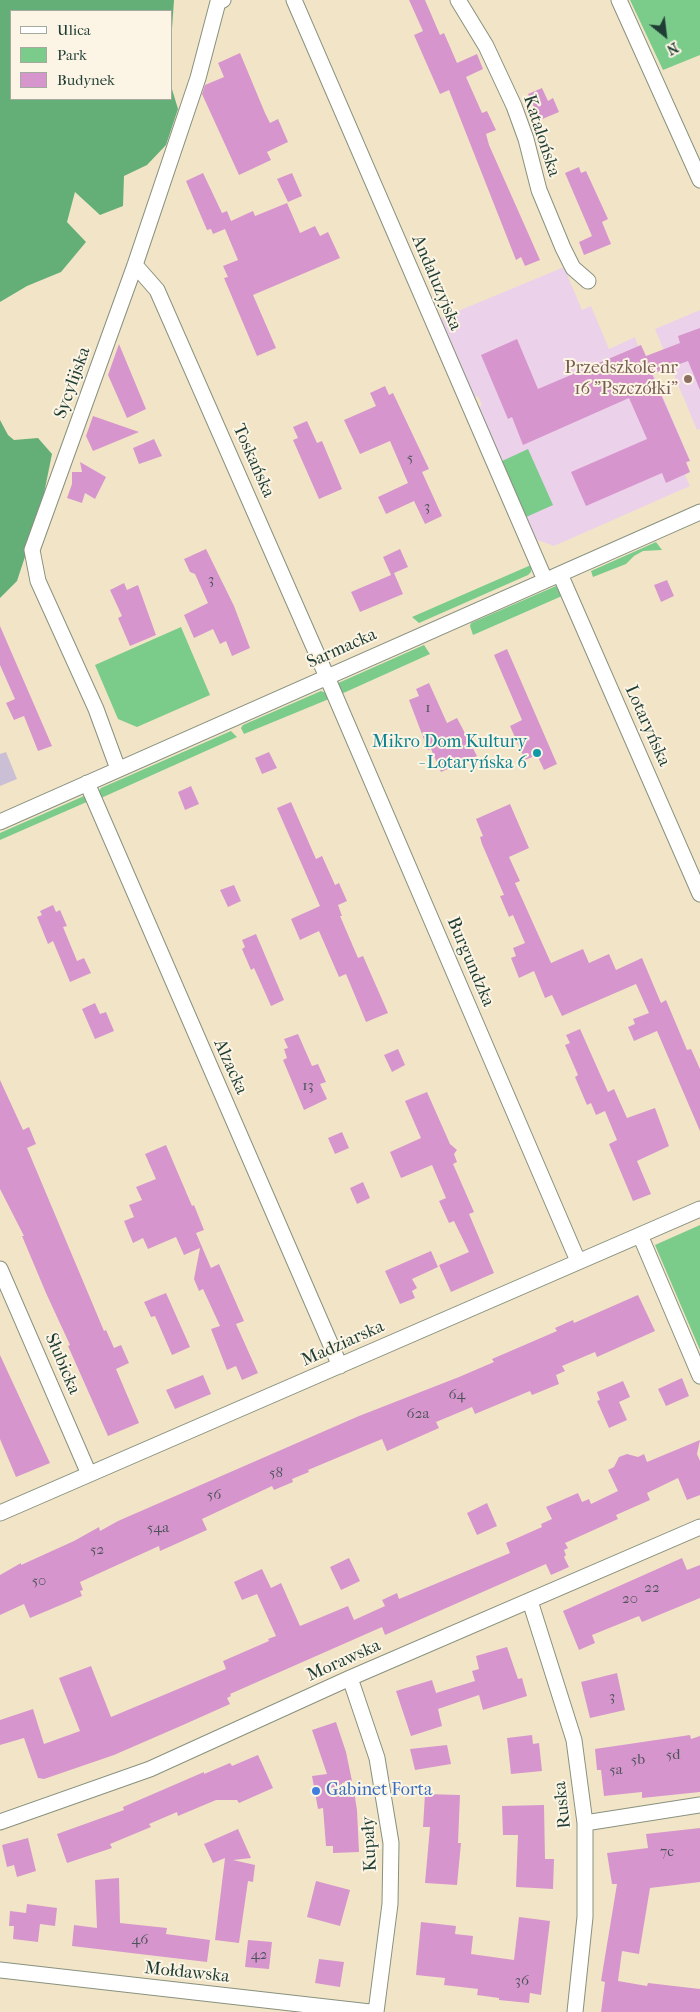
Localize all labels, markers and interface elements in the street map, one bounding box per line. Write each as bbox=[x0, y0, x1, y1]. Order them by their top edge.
legend bbox=[10, 10, 172, 100]
north arrow bbox=[640, 10, 690, 60]
text: Ulica bbox=[57, 21, 91, 39]
text: N bbox=[664, 39, 681, 59]
text: Park bbox=[57, 46, 87, 64]
text: Budynek bbox=[57, 71, 115, 89]
street label: Katalońska bbox=[518, 92, 564, 180]
street label: Andaluzyjska bbox=[406, 232, 466, 334]
street label: Sycylijska bbox=[50, 344, 96, 422]
place label: Przedszkole nr 16 "Pszczółki" bbox=[565, 358, 678, 400]
marker: Przedszkole nr 16 "Pszczółki" bbox=[682, 373, 694, 385]
street label: Toskańska bbox=[227, 421, 279, 501]
house number: 5 bbox=[407, 449, 413, 467]
house number: 3 bbox=[424, 498, 430, 516]
house number: 3 bbox=[208, 571, 214, 589]
street label: Sarmacka bbox=[304, 624, 380, 674]
street label: Lotaryńska bbox=[620, 682, 674, 770]
house number: 1 bbox=[425, 699, 431, 717]
place label: Mikro Dom Kultury - Lotaryńska 6 bbox=[372, 732, 527, 774]
marker: Mikro Dom Kultury - Lotaryńska 6 bbox=[531, 747, 543, 759]
street label: Burgundzka bbox=[441, 914, 499, 1010]
street label: Alzacka bbox=[208, 1036, 252, 1098]
house number: 13 bbox=[302, 1077, 314, 1095]
street label: Madziarska bbox=[298, 1316, 388, 1372]
street label: Słubicka bbox=[40, 1330, 84, 1398]
house number: 64 bbox=[449, 1386, 465, 1404]
house number: 62a bbox=[407, 1405, 429, 1423]
house number: 58 bbox=[269, 1464, 283, 1482]
house number: 56 bbox=[207, 1486, 221, 1504]
house number: 54a bbox=[147, 1519, 169, 1537]
house number: 52 bbox=[90, 1541, 104, 1559]
house number: 50 bbox=[32, 1572, 46, 1590]
house number: 22 bbox=[644, 1579, 660, 1597]
house number: 20 bbox=[622, 1590, 638, 1608]
street label: Morawska bbox=[304, 1635, 384, 1687]
house number: 3 bbox=[609, 1688, 615, 1706]
house number: 5d bbox=[666, 1746, 680, 1764]
house number: 5b bbox=[631, 1751, 645, 1769]
house number: 5a bbox=[609, 1761, 623, 1779]
place label: Gabinet Forta bbox=[326, 1780, 432, 1802]
street label: Ruska bbox=[550, 1780, 576, 1830]
marker: Gabinet Forta bbox=[310, 1785, 322, 1797]
street label: Kupały bbox=[358, 1816, 382, 1872]
house number: 7c bbox=[660, 1843, 674, 1861]
house number: 46 bbox=[132, 1931, 148, 1949]
house number: 42 bbox=[251, 1946, 267, 1964]
street label: Mołdawska bbox=[143, 1958, 231, 1988]
house number: 36 bbox=[515, 1972, 529, 1990]

